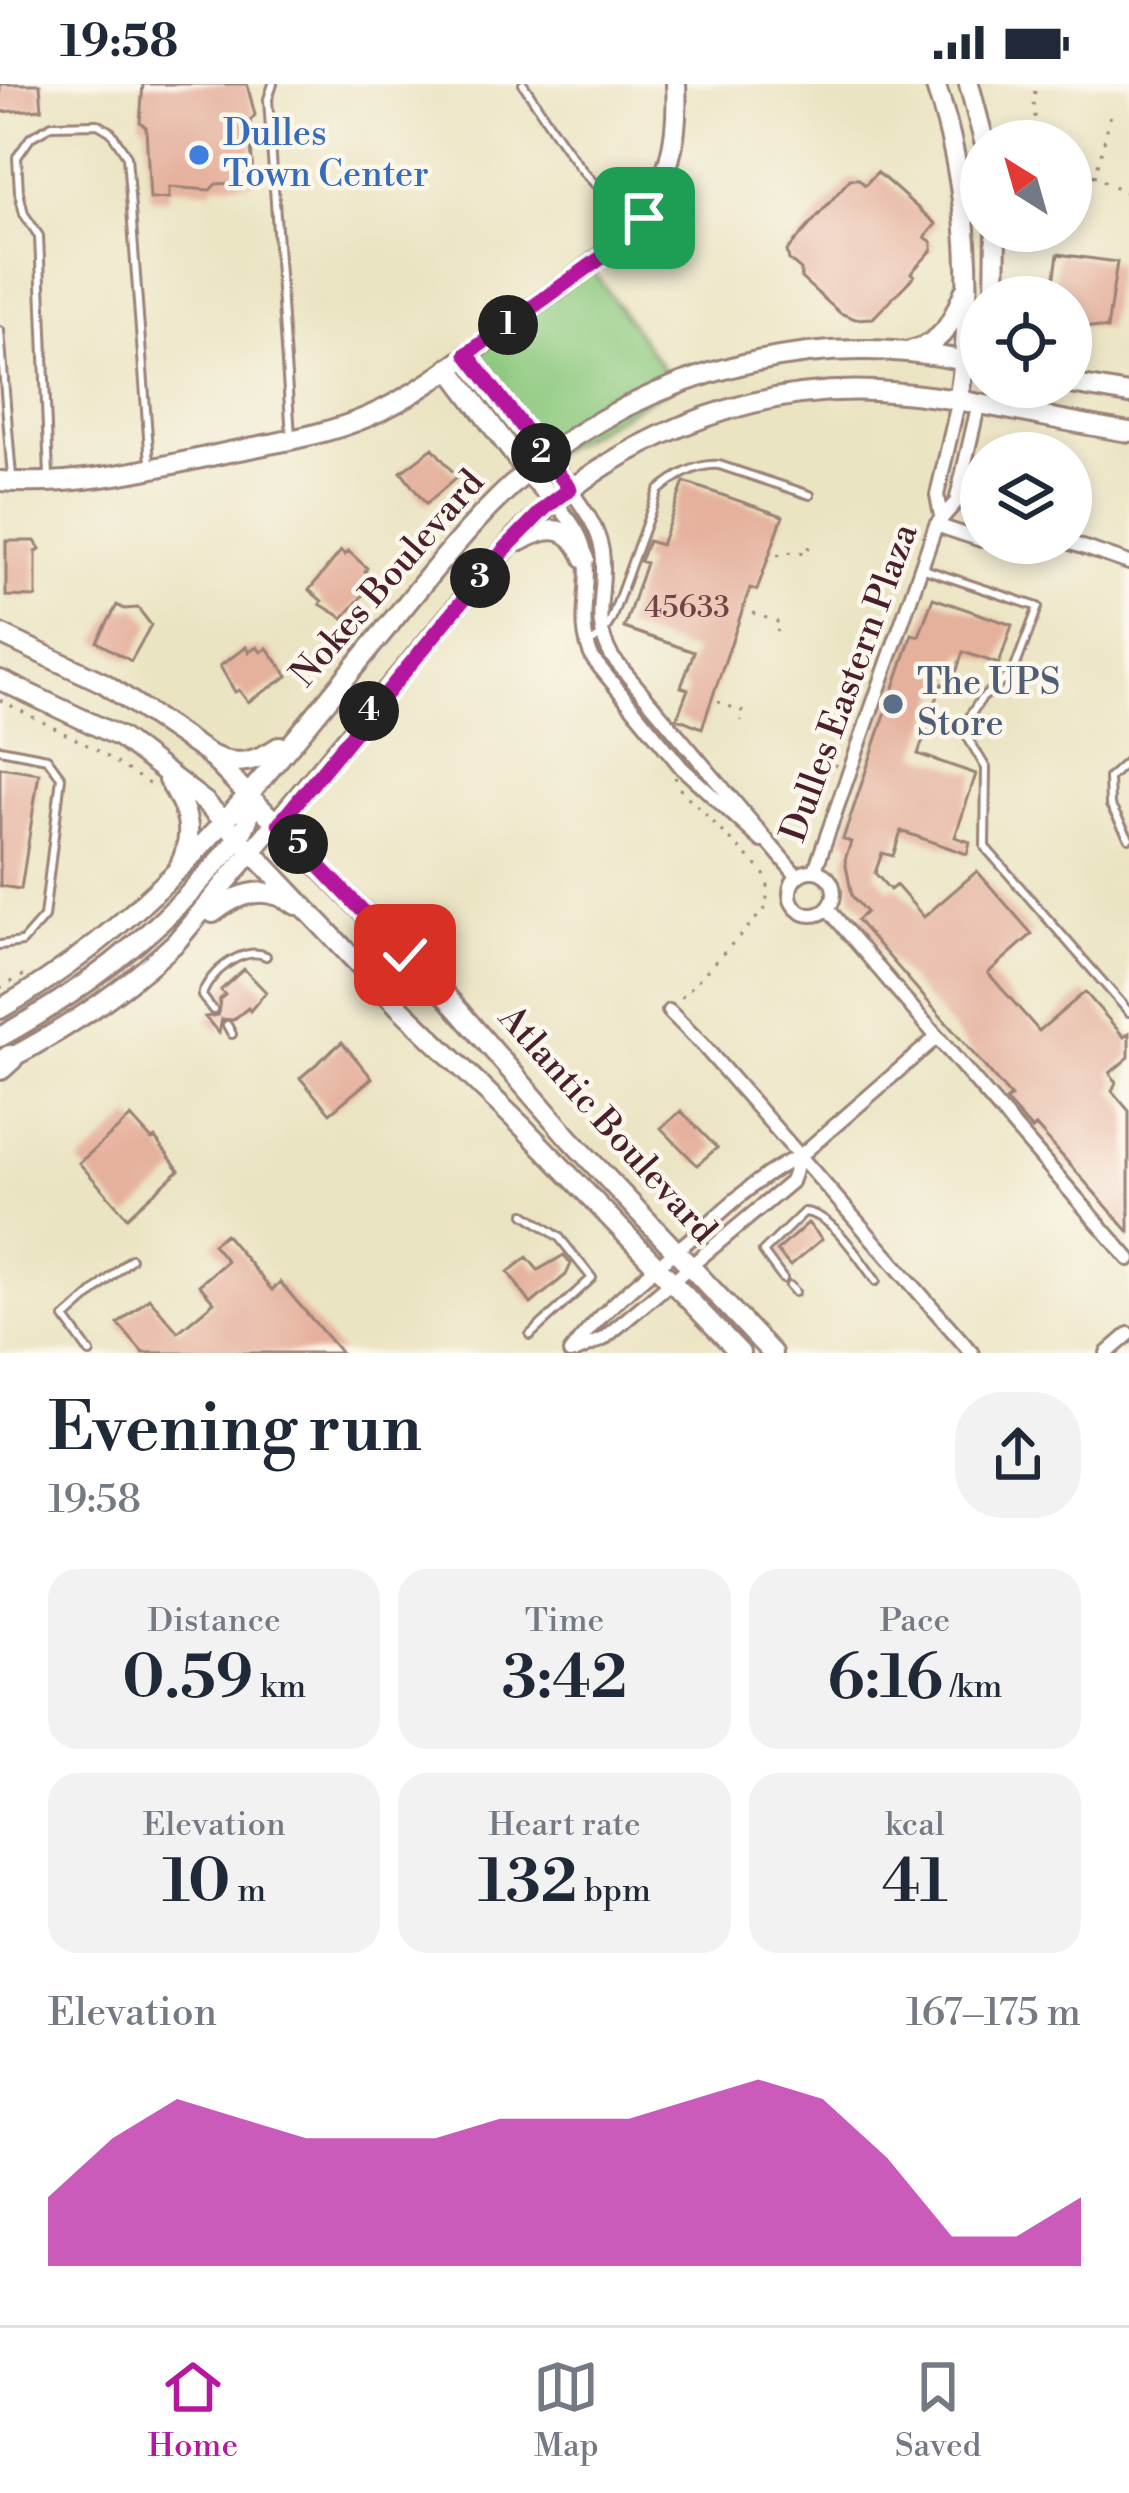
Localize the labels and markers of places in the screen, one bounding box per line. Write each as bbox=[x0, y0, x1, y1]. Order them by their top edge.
place label: Dulles Town Center bbox=[223, 112, 429, 198]
marker: Dulles Town Center bbox=[186, 142, 212, 168]
pin bbox=[593, 167, 695, 269]
pin: 1 bbox=[478, 295, 538, 355]
pin: 2 bbox=[511, 423, 571, 483]
pin: 3 bbox=[450, 548, 510, 608]
place label: The UPS Store bbox=[917, 661, 1061, 747]
pin: 4 bbox=[339, 681, 399, 741]
marker: The UPS Store bbox=[880, 691, 906, 717]
pin: 5 bbox=[268, 814, 328, 874]
pin bbox=[354, 904, 456, 1006]

